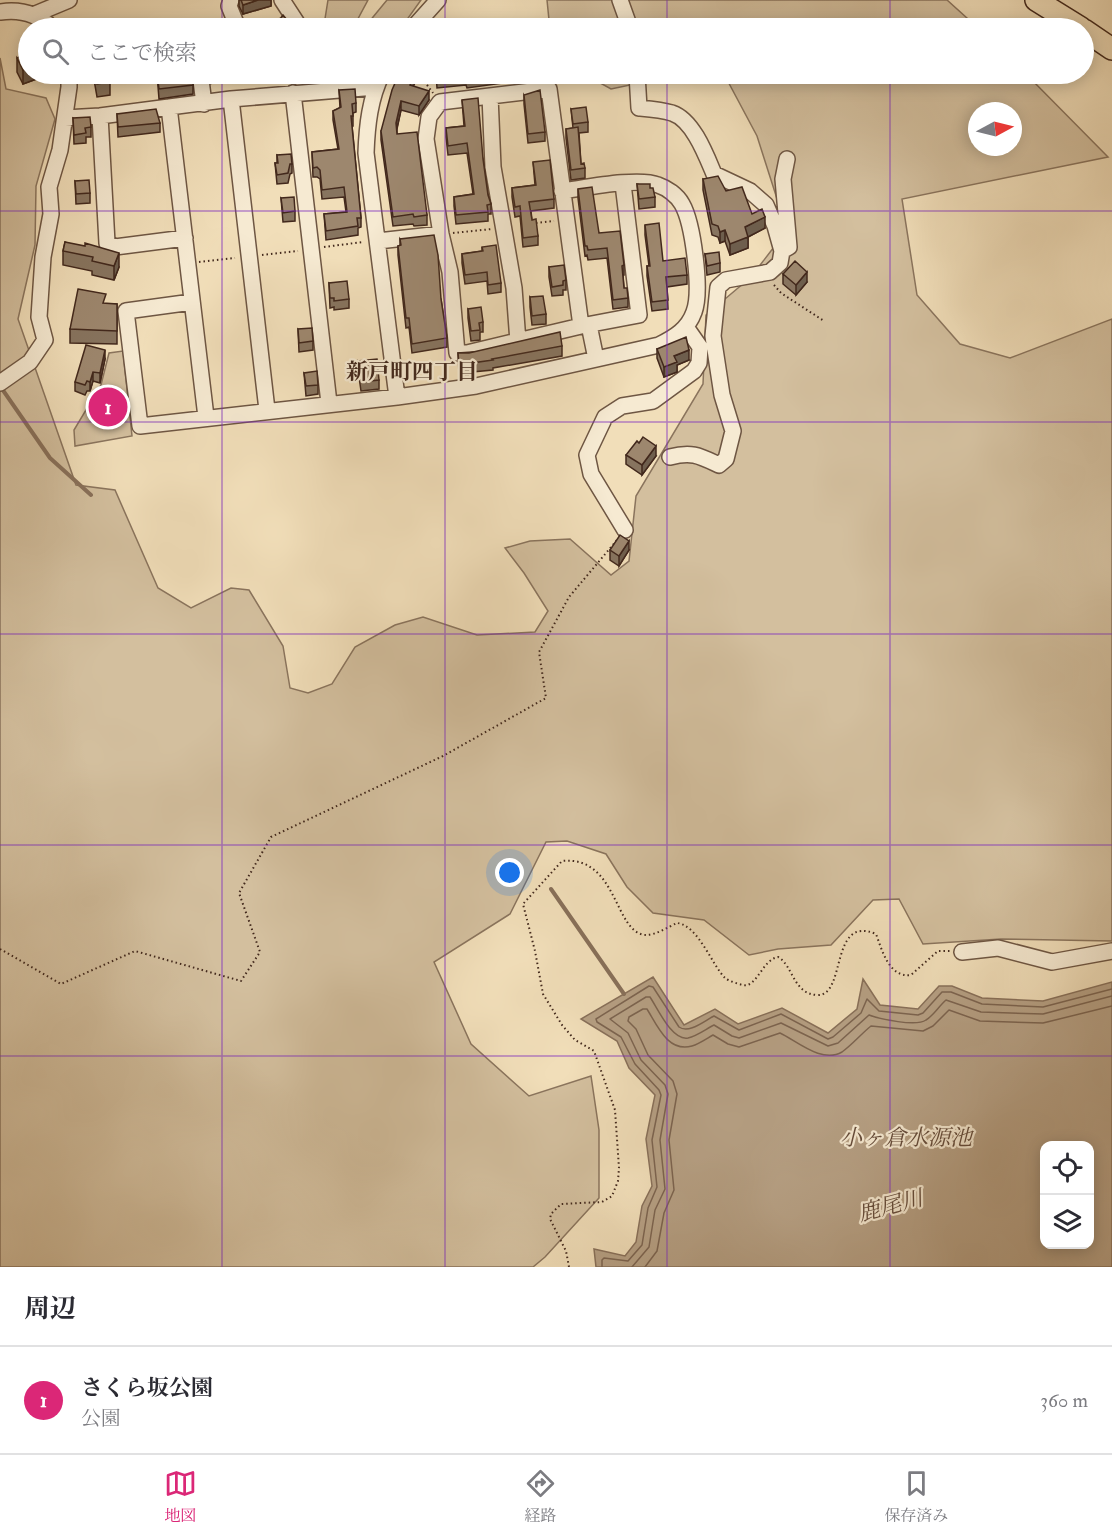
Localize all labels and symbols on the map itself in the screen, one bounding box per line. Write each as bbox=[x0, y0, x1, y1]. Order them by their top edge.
north arrow bbox=[968, 102, 1022, 156]
district label: 新戸町四丁目 bbox=[346, 358, 478, 386]
pin: 1 bbox=[88, 384, 128, 430]
your location bbox=[495, 858, 524, 887]
water label: 小ヶ倉水源池 bbox=[840, 1124, 975, 1152]
water label: 鹿尾川 bbox=[855, 1183, 928, 1228]

